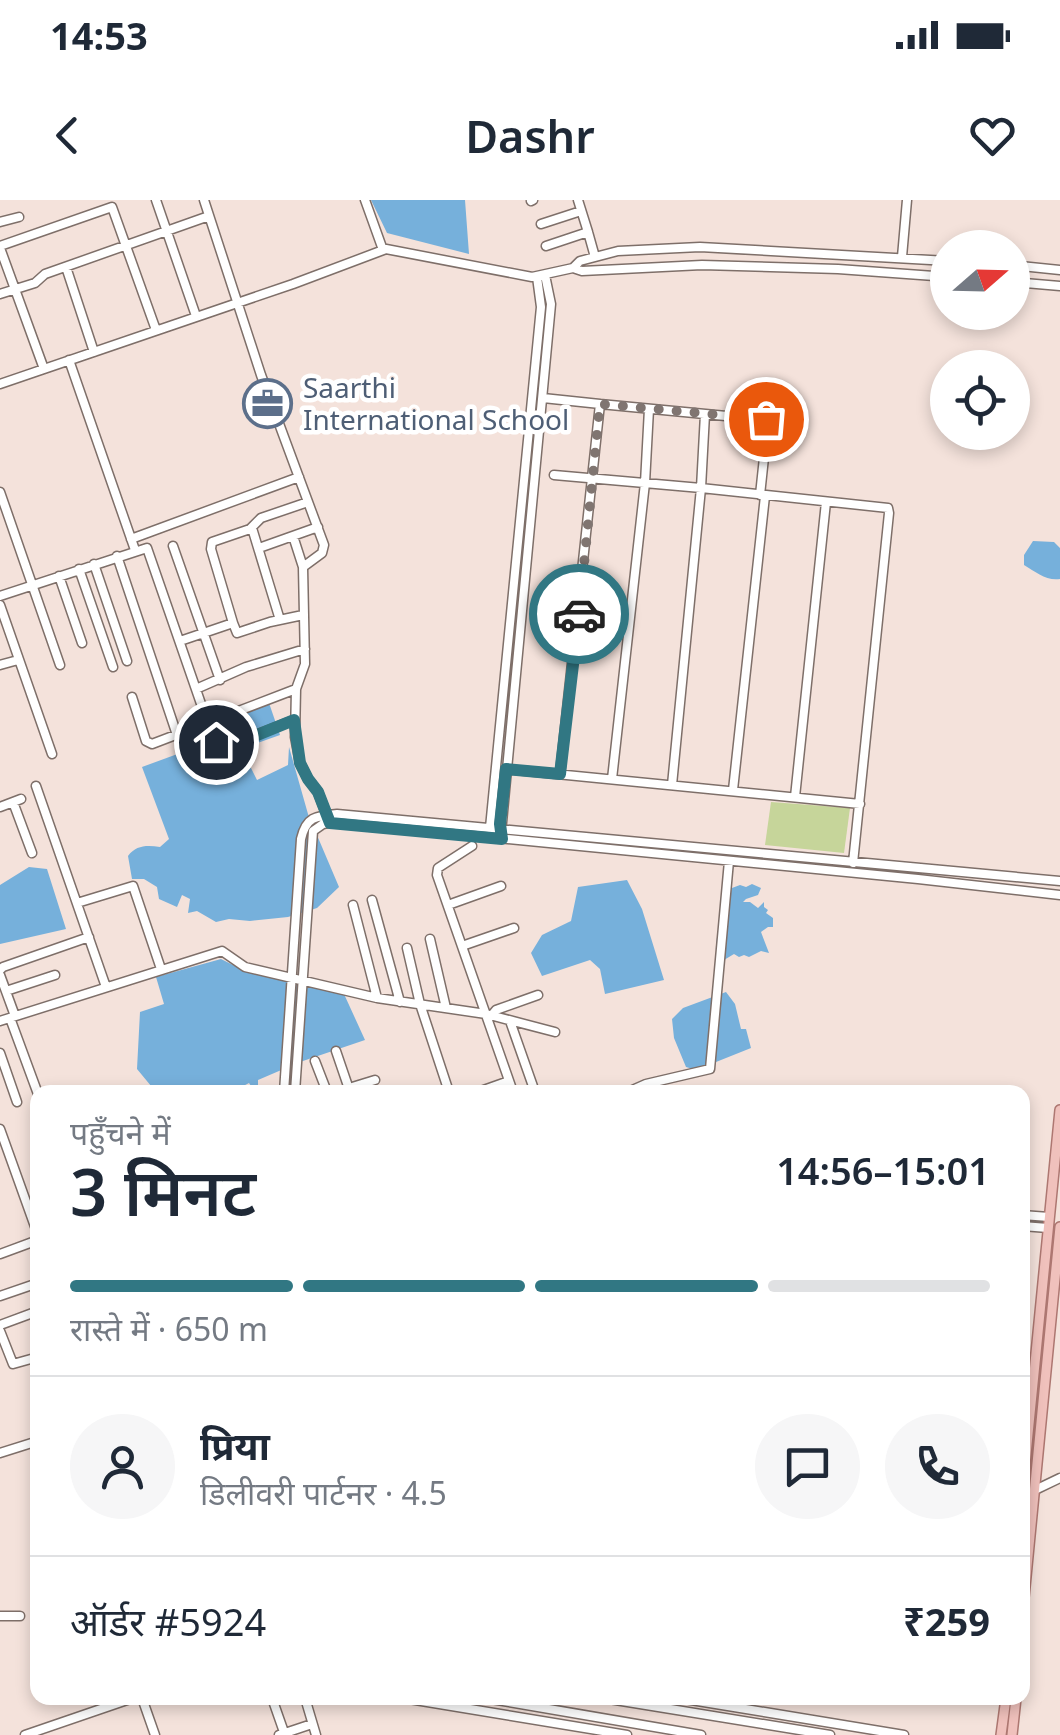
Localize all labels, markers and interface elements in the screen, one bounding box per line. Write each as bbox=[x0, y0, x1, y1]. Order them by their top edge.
text: 14:53 bbox=[50, 9, 148, 61]
text: Dashr bbox=[465, 105, 595, 166]
icon: back bbox=[40, 108, 95, 163]
icon: heart bbox=[965, 108, 1020, 163]
north arrow bbox=[930, 230, 1030, 330]
map controls bbox=[930, 230, 1030, 450]
button: locate bbox=[930, 350, 1030, 450]
place label: Saarthi International School bbox=[303, 368, 569, 438]
office icon: Saarthi International School bbox=[242, 377, 294, 429]
pin bbox=[724, 377, 809, 462]
icon: bag bbox=[739, 392, 794, 447]
courier bbox=[529, 564, 629, 664]
icon: car bbox=[552, 587, 607, 642]
pin bbox=[174, 700, 259, 785]
icon: home bbox=[189, 715, 244, 770]
text: पहुँचने में bbox=[70, 1111, 171, 1154]
text: 14:56–15:01 bbox=[776, 1144, 990, 1196]
text: 3 मिनट bbox=[70, 1147, 256, 1235]
text: रास्ते में · 650 m bbox=[70, 1307, 268, 1350]
button: person bbox=[70, 1414, 175, 1519]
button: chat bbox=[755, 1414, 860, 1519]
button: phone bbox=[885, 1414, 990, 1519]
text: प्रिया bbox=[200, 1419, 270, 1471]
text: डिलीवरी पार्टनर · 4.5 bbox=[200, 1471, 447, 1514]
text: ऑर्डर #5924 bbox=[70, 1595, 266, 1647]
text: ₹259 bbox=[903, 1595, 990, 1647]

